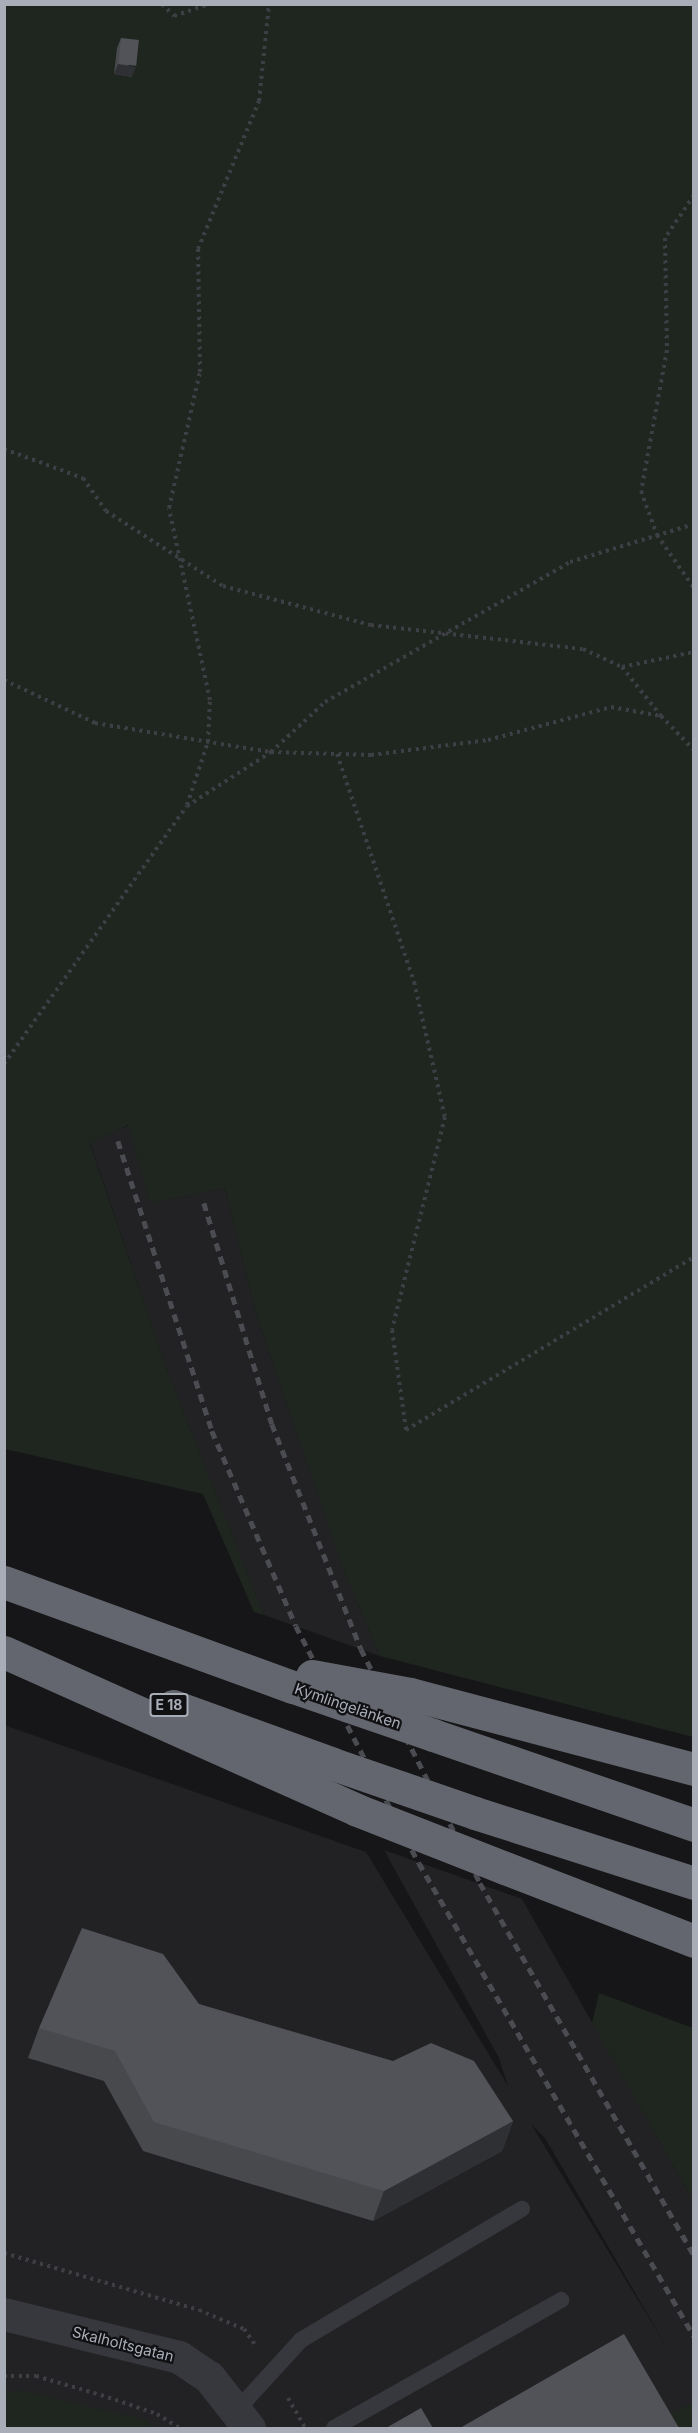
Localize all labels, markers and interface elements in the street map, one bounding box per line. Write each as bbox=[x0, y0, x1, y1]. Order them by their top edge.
street label: Kymlingelänken bbox=[292, 1679, 404, 1733]
road number: E 18 bbox=[150, 1694, 188, 1716]
street label: Skalholtsgatan bbox=[70, 2323, 176, 2365]

